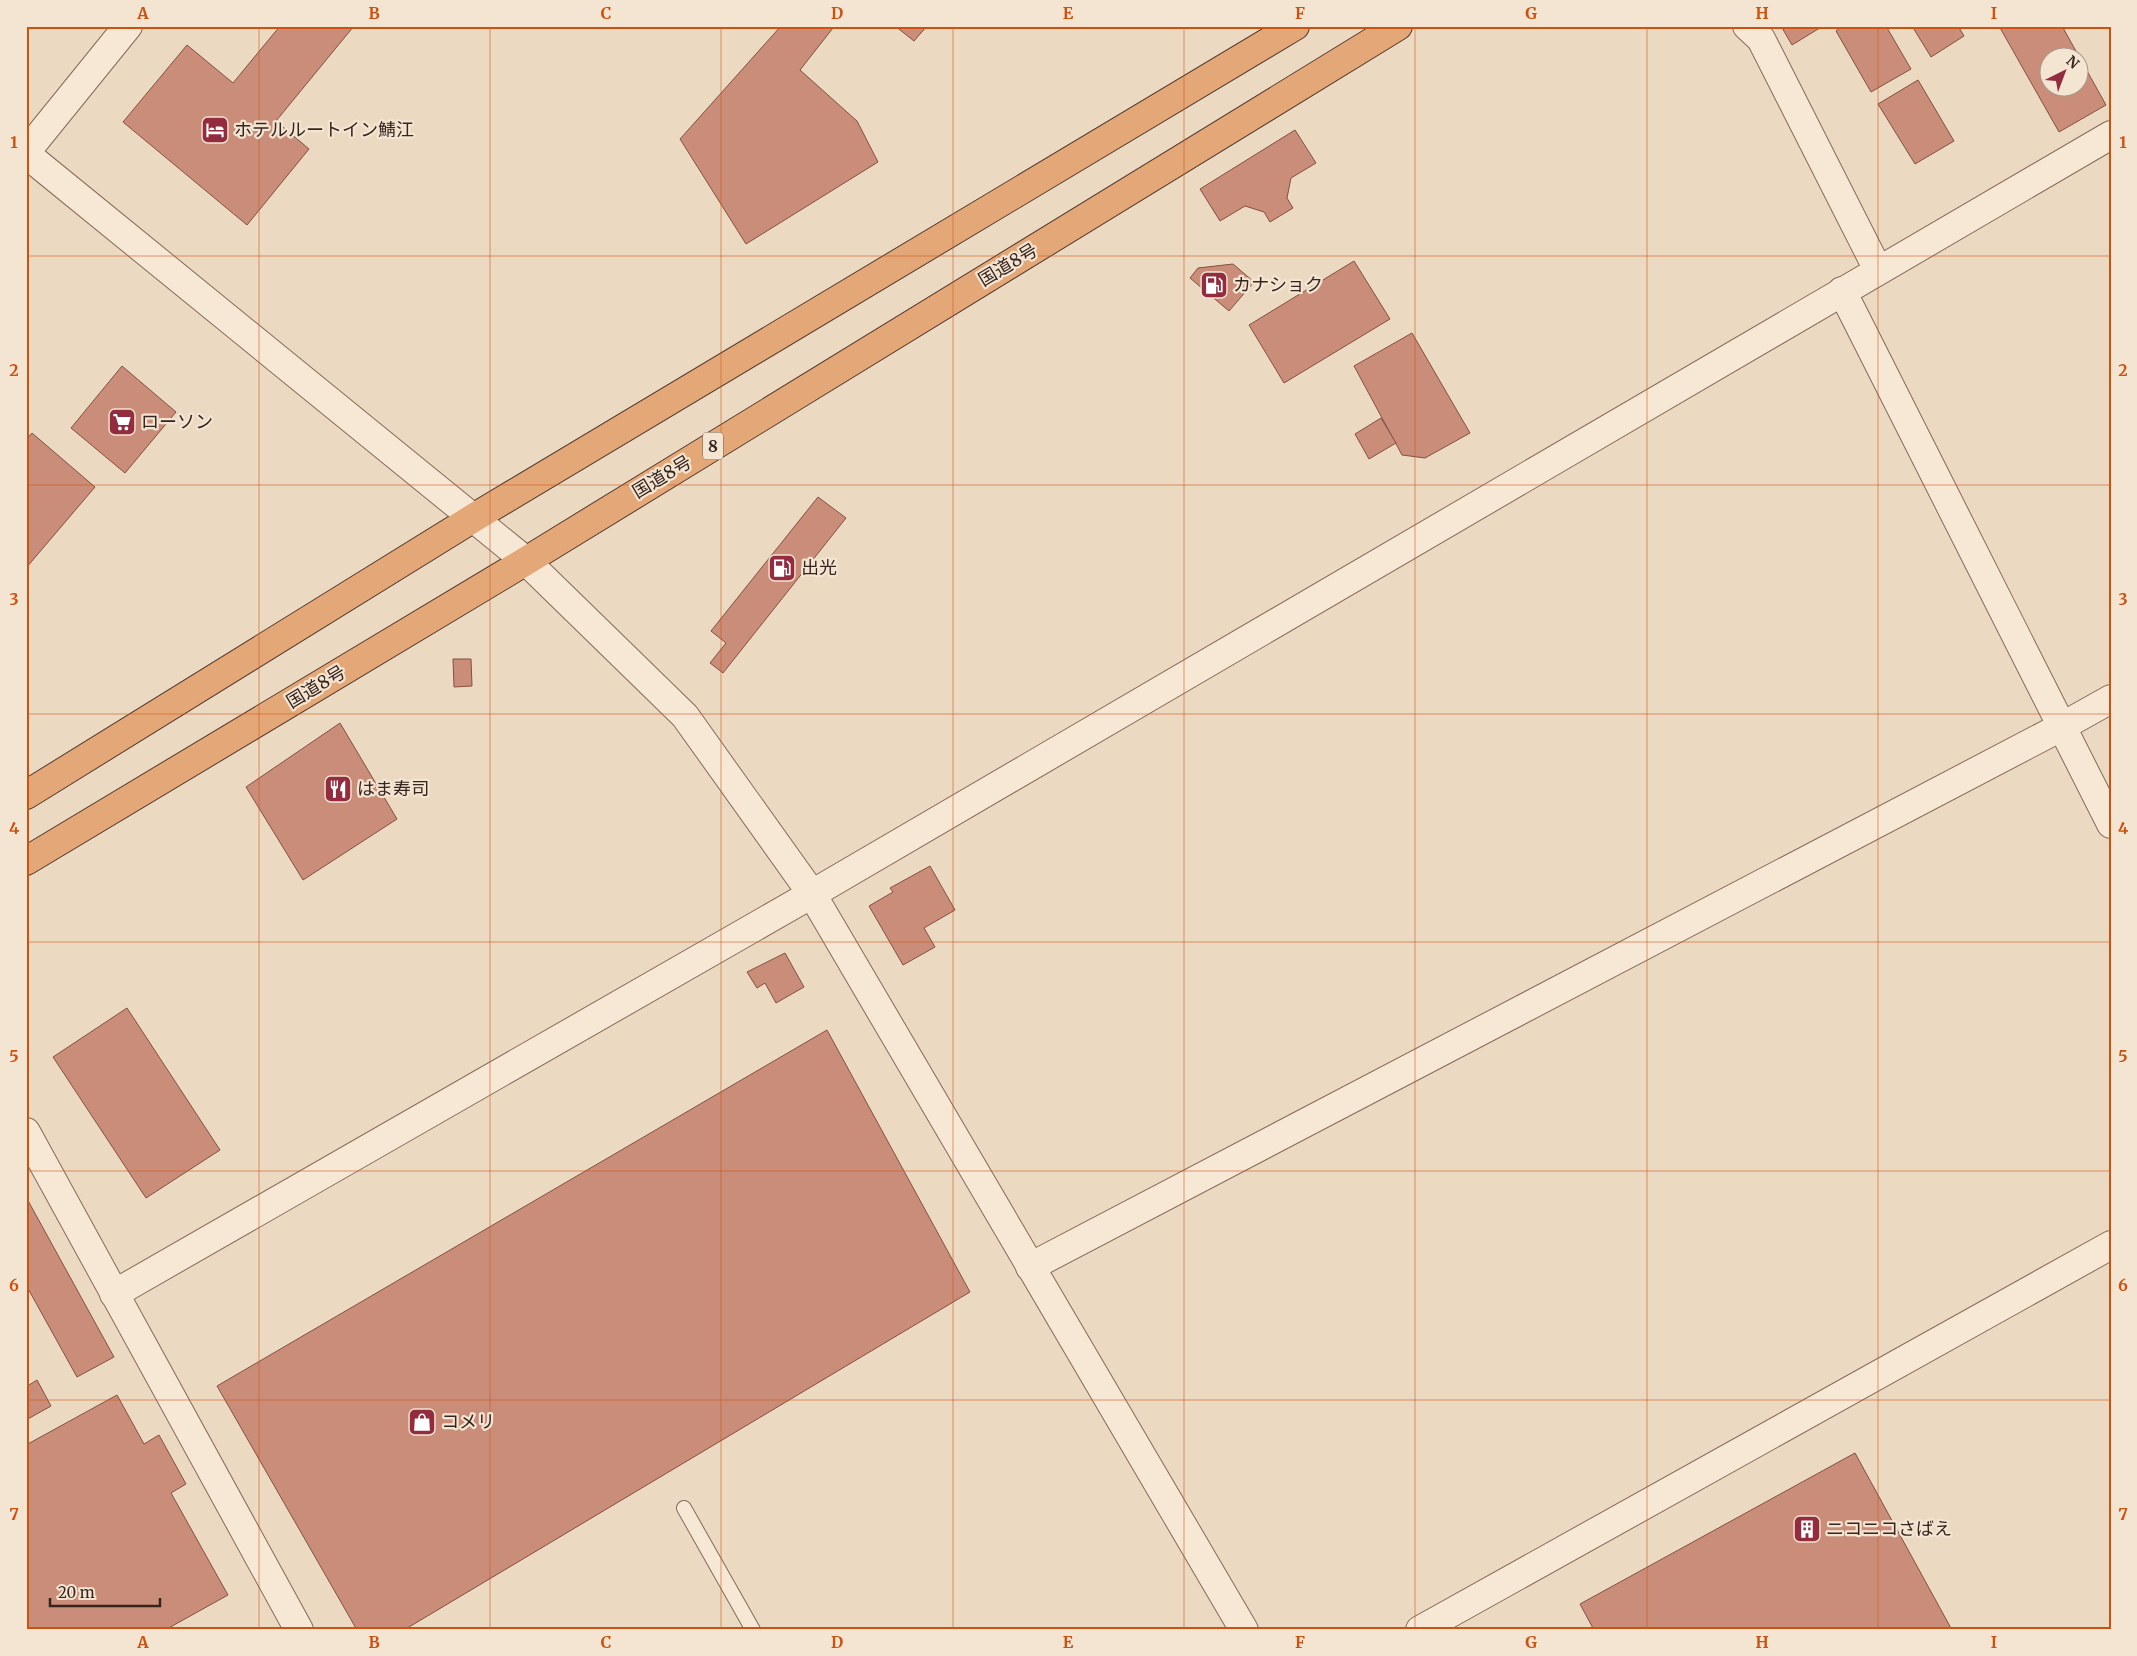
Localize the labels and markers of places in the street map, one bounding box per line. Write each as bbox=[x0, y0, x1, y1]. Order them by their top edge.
hotel icon: ホテルルートイン鯖江 bbox=[200, 115, 230, 145]
place label: ホテルルートイン鯖江 bbox=[234, 118, 414, 141]
fuel station icon: カナショク bbox=[1199, 270, 1229, 300]
place label: カナショク bbox=[1233, 273, 1323, 296]
supermarket icon: ローソン bbox=[107, 407, 137, 437]
place label: ローソン bbox=[141, 410, 213, 433]
fuel station icon: 出光 bbox=[767, 553, 797, 583]
place label: 出光 bbox=[801, 556, 837, 579]
restaurant icon: はま寿司 bbox=[323, 774, 353, 804]
place label: はま寿司 bbox=[357, 777, 429, 800]
shop icon: コメリ bbox=[407, 1407, 437, 1437]
place label: コメリ bbox=[441, 1410, 495, 1433]
building icon: ニコニコさばえ bbox=[1792, 1514, 1822, 1544]
place label: ニコニコさばえ bbox=[1826, 1517, 1952, 1540]

